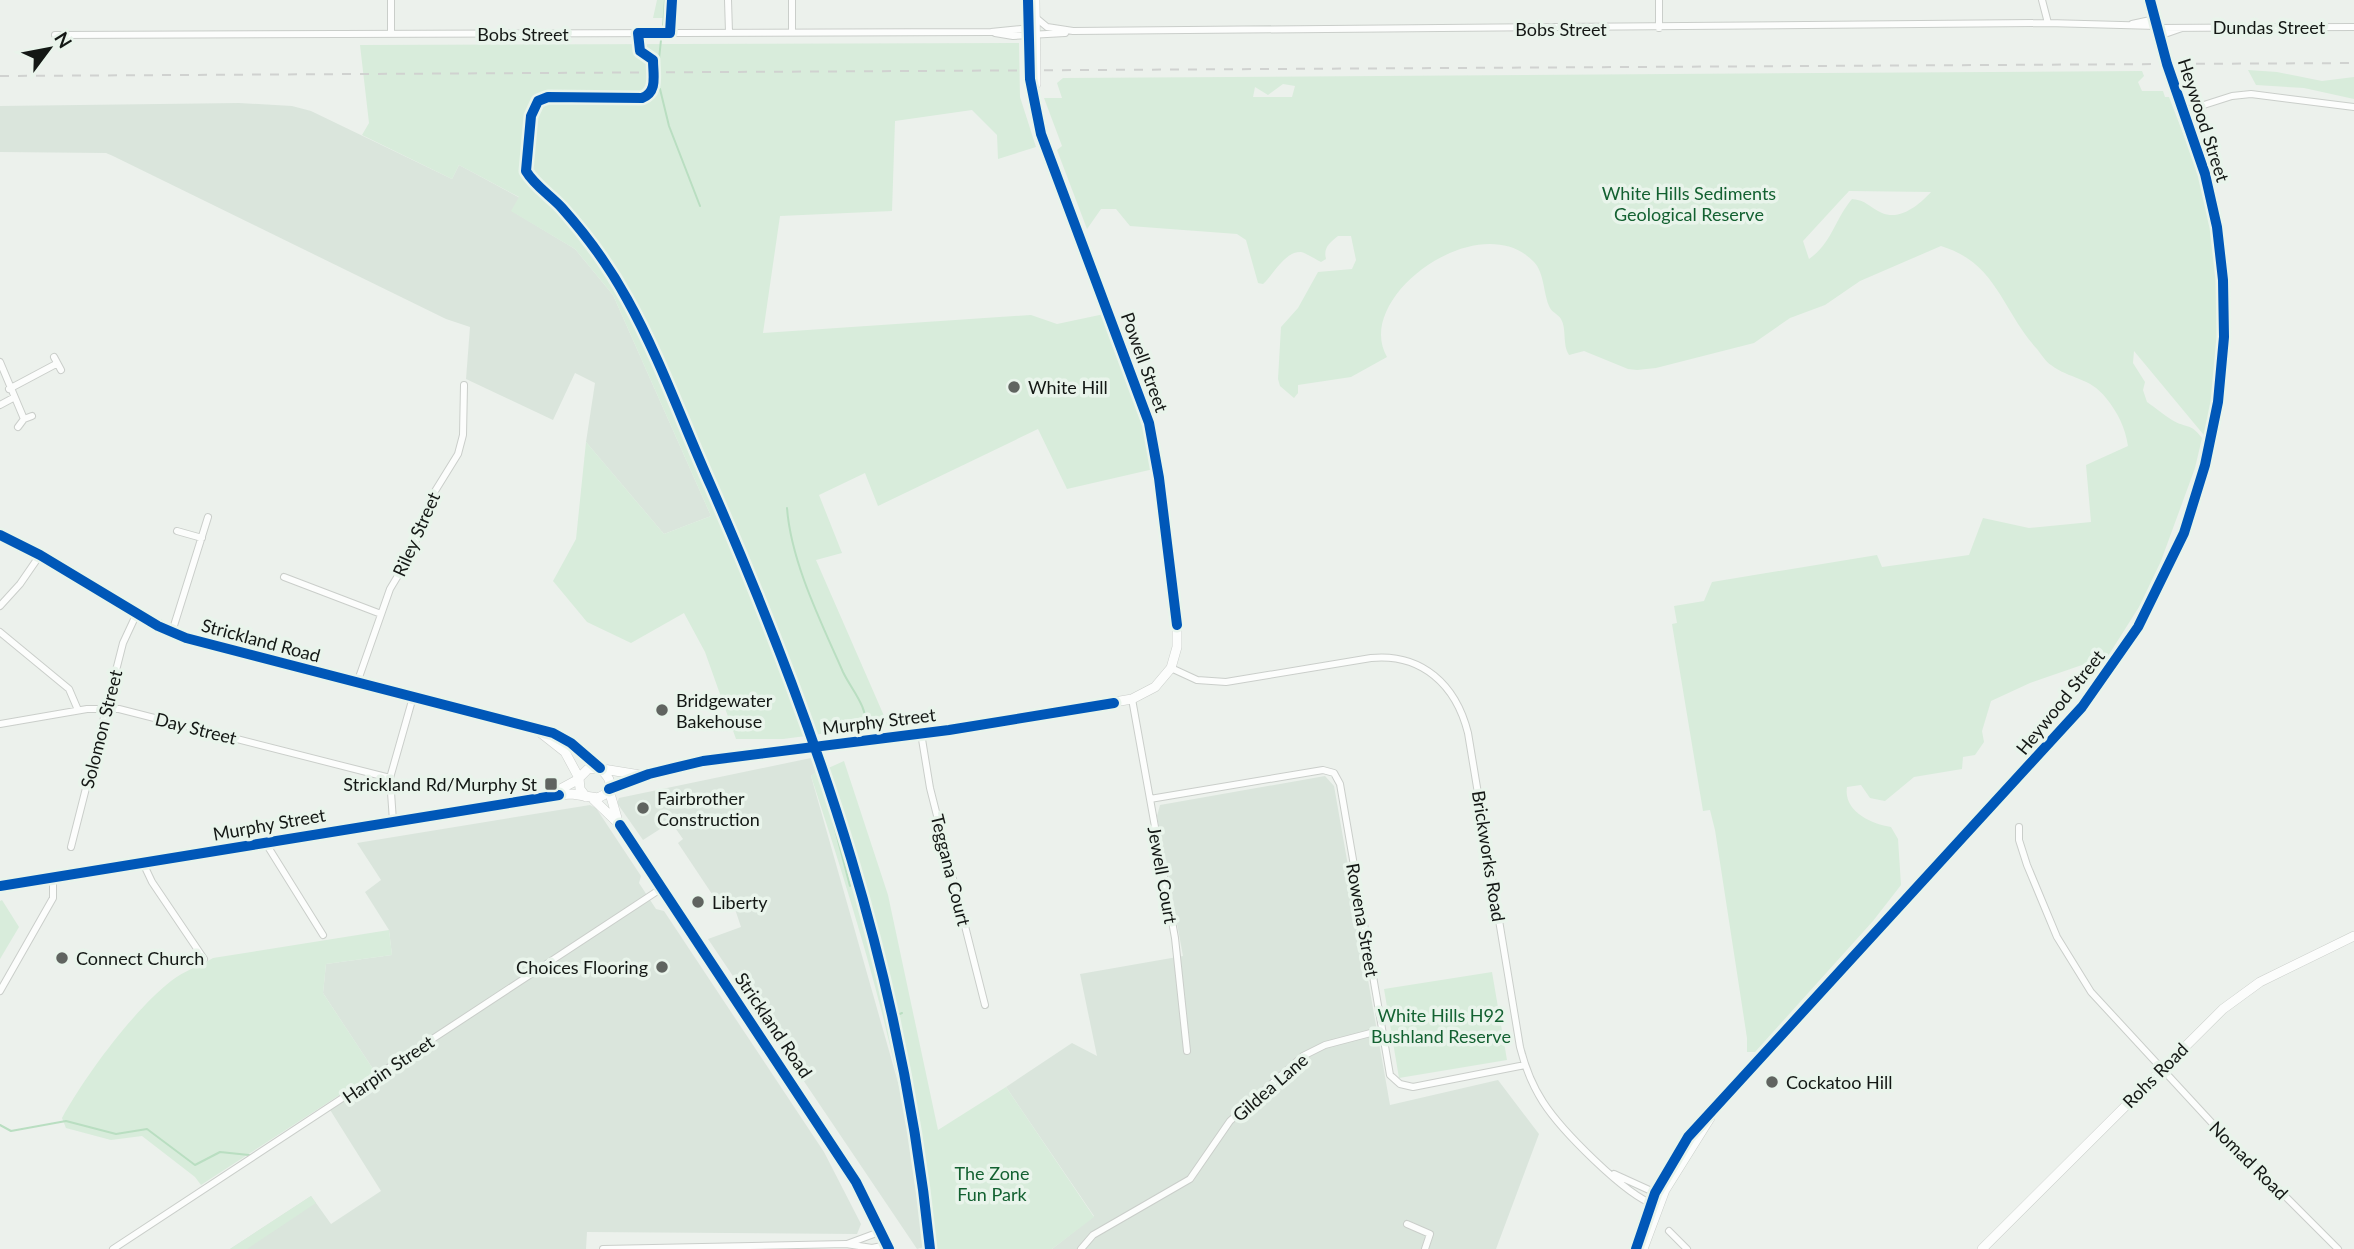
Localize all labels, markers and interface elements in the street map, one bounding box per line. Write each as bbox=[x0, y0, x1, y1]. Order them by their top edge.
north arrow bbox=[14, 14, 84, 84]
street label: Dundas Street bbox=[2213, 16, 2326, 38]
street label: Bobs Street bbox=[1515, 18, 1607, 40]
street label: Bobs Street bbox=[477, 23, 569, 45]
text: N bbox=[50, 27, 77, 52]
street label: Heywood Street bbox=[2174, 55, 2234, 185]
park label: White Hills Sediments Geological Reserve bbox=[1602, 182, 1776, 225]
street label: Powell Street bbox=[1117, 309, 1173, 415]
place label: White Hill bbox=[1028, 376, 1108, 398]
marker: White Hill bbox=[1006, 379, 1022, 395]
street label: Riley Street bbox=[388, 488, 445, 580]
street label: Strickland Road bbox=[199, 614, 323, 666]
street label: Heywood Street bbox=[2011, 645, 2109, 759]
street label: Solomon Street bbox=[76, 667, 126, 791]
place label: Bridgewater Bakehouse bbox=[676, 689, 773, 732]
marker: Bridgewater Bakehouse bbox=[654, 702, 670, 718]
street label: Murphy Street bbox=[821, 703, 937, 739]
street label: Day Street bbox=[153, 707, 239, 749]
place label: Strickland Rd/Murphy St bbox=[343, 773, 538, 795]
marker: Strickland Rd/Murphy St bbox=[543, 776, 559, 792]
place label: Fairbrother Construction bbox=[657, 787, 760, 830]
street label: Brickworks Road bbox=[1468, 789, 1510, 923]
marker: Fairbrother Construction bbox=[635, 800, 651, 816]
street label: Murphy Street bbox=[211, 803, 328, 845]
street label: Teggana Court bbox=[927, 812, 976, 929]
street label: Jewell Court bbox=[1144, 825, 1182, 926]
street label: Rowena Street bbox=[1342, 861, 1384, 979]
place label: Liberty bbox=[712, 891, 768, 913]
marker: Liberty bbox=[690, 894, 706, 910]
place label: Connect Church bbox=[76, 947, 204, 969]
marker: Connect Church bbox=[54, 950, 70, 966]
place label: Choices Flooring bbox=[516, 956, 648, 978]
marker: Choices Flooring bbox=[654, 959, 670, 975]
street label: Strickland Road bbox=[731, 968, 817, 1082]
park label: White Hills H92 Bushland Reserve bbox=[1371, 1004, 1511, 1047]
street label: Harpin Street bbox=[338, 1030, 438, 1108]
street label: Rohs Road bbox=[2118, 1038, 2192, 1112]
street label: Gildea Lane bbox=[1228, 1048, 1312, 1126]
place label: Cockatoo Hill bbox=[1786, 1071, 1892, 1093]
marker: Cockatoo Hill bbox=[1764, 1074, 1780, 1090]
street label: Nomad Road bbox=[2205, 1116, 2293, 1204]
park label: The Zone Fun Park bbox=[955, 1162, 1029, 1205]

